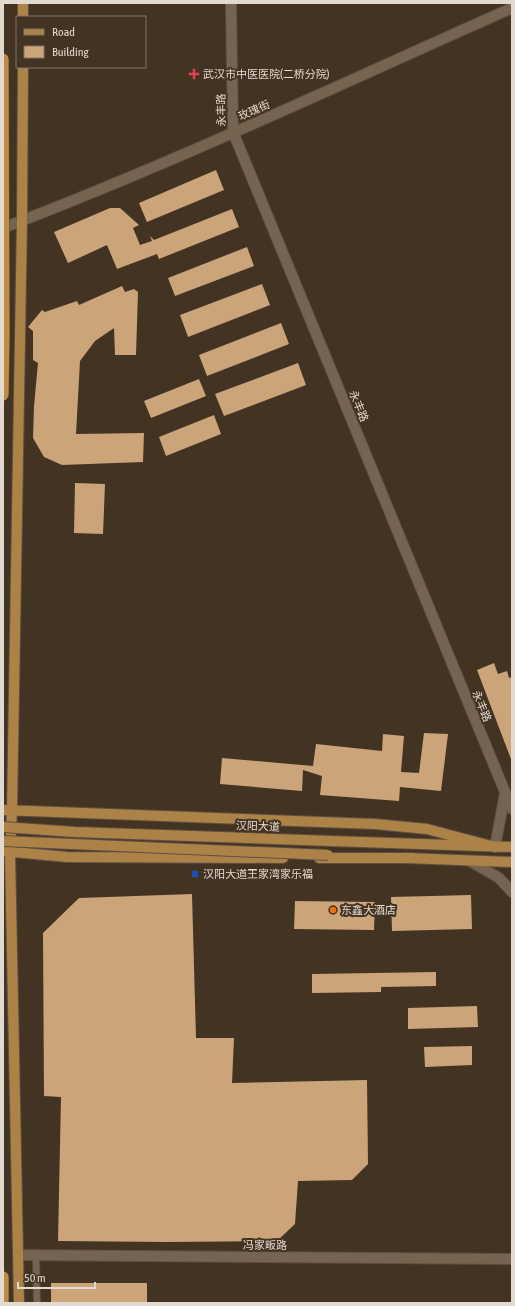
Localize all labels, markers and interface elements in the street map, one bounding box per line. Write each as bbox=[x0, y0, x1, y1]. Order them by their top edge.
legend bbox=[16, 16, 146, 68]
text: Road bbox=[52, 25, 75, 39]
text: Building bbox=[52, 45, 90, 59]
marker: 武汉市中医医院(二桥分院) bbox=[188, 68, 200, 80]
place label: 武汉市中医医院(二桥分院) bbox=[203, 68, 330, 80]
street label: 永丰路 bbox=[215, 93, 227, 127]
street label: 玫瑰街 bbox=[236, 98, 272, 122]
street label: 永丰路 bbox=[347, 388, 371, 424]
street label: 永丰路 bbox=[470, 688, 494, 724]
street label: 汉阳大道 bbox=[236, 819, 280, 833]
place label: 汉阳大道王家湾家乐福 bbox=[203, 868, 313, 880]
marker: 汉阳大道王家湾家乐福 bbox=[190, 869, 200, 879]
place label: 东鑫大酒店 bbox=[341, 904, 396, 916]
marker: 东鑫大酒店 bbox=[328, 905, 338, 915]
street label: 冯家畈路 bbox=[243, 1239, 287, 1251]
scale bar bbox=[18, 1264, 95, 1290]
text: 50 m bbox=[24, 1271, 46, 1285]

